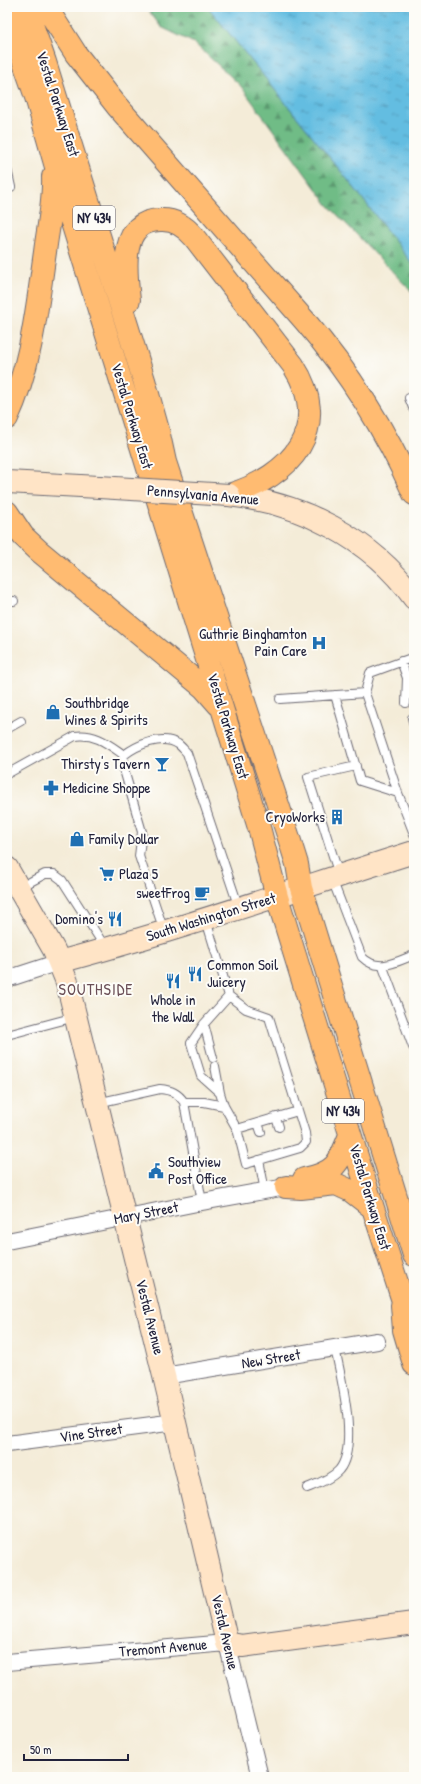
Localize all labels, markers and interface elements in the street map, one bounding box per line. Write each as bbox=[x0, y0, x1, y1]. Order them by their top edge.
street label: Vestal Parkway East bbox=[32, 48, 86, 160]
road number: NY 434 bbox=[73, 206, 115, 230]
street label: Vestal Parkway East bbox=[106, 360, 159, 472]
street label: Pennsylvania Avenue bbox=[146, 479, 260, 510]
place label: Guthrie Binghamton Pain Care bbox=[199, 623, 307, 661]
hospital icon: Guthrie Binghamton Pain Care bbox=[310, 634, 328, 652]
street label: Vestal Parkway East bbox=[202, 670, 255, 782]
place label: Southbridge Wines & Spirits bbox=[65, 692, 148, 730]
shop icon: Southbridge Wines & Spirits bbox=[44, 703, 62, 721]
place label: Thirsty's Tavern bbox=[61, 753, 150, 774]
bar icon: Thirsty's Tavern bbox=[153, 755, 171, 773]
place label: Medicine Shoppe bbox=[63, 777, 151, 798]
pharmacy icon: Medicine Shoppe bbox=[42, 779, 60, 797]
place label: CryoWorks bbox=[266, 806, 325, 827]
building icon: CryoWorks bbox=[328, 808, 346, 826]
place label: Family Dollar bbox=[88, 828, 159, 849]
shop icon: Family Dollar bbox=[68, 830, 86, 848]
place label: Plaza 5 bbox=[119, 863, 159, 884]
supermarket icon: Plaza 5 bbox=[98, 865, 116, 883]
place label: sweetFrog bbox=[136, 882, 190, 903]
cafe icon: sweetFrog bbox=[193, 884, 211, 902]
street label: South Washington Street bbox=[144, 887, 279, 946]
place label: Domino's bbox=[55, 908, 103, 929]
restaurant icon: Domino's bbox=[106, 910, 124, 928]
place label: Common Soil Juicery bbox=[207, 954, 278, 992]
restaurant icon: Common Soil Juicery bbox=[186, 965, 204, 983]
restaurant icon: Whole in the Wall bbox=[164, 972, 182, 990]
district label: SOUTHSIDE bbox=[59, 978, 133, 1000]
place label: Whole in the Wall bbox=[150, 989, 196, 1027]
road number: NY 434 bbox=[322, 1099, 364, 1123]
street label: Vestal Parkway East bbox=[344, 1141, 397, 1253]
place label: Southview Post Office bbox=[168, 1151, 227, 1189]
public building icon: Southview Post Office bbox=[147, 1162, 165, 1180]
street label: Mary Street bbox=[112, 1196, 181, 1229]
street label: Vestal Avenue bbox=[131, 1277, 170, 1357]
street label: New Street bbox=[240, 1343, 303, 1374]
street label: Vine Street bbox=[58, 1418, 124, 1447]
street label: Vestal Avenue bbox=[207, 1592, 244, 1672]
street label: Tremont Avenue bbox=[118, 1633, 208, 1662]
scale bar bbox=[24, 1736, 128, 1762]
text: 50 m bbox=[30, 1741, 51, 1758]

